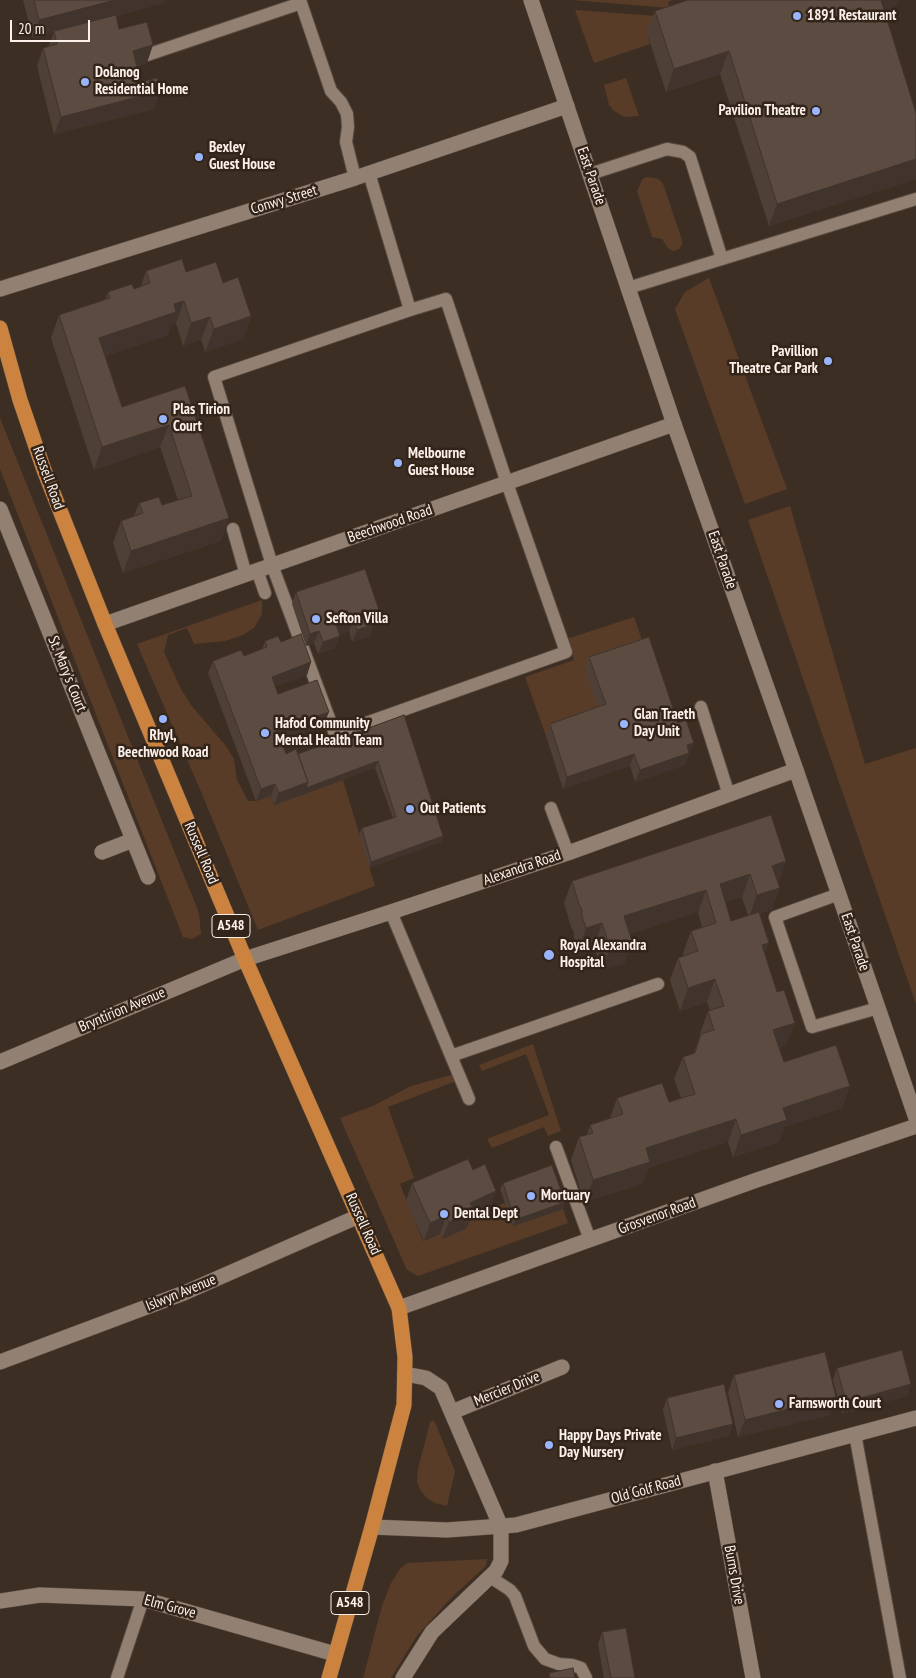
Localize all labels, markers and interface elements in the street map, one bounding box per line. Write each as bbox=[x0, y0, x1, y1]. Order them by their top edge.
place label: 1891 Restaurant bbox=[807, 7, 896, 25]
scale bar bbox=[12, 10, 92, 42]
marker: 1891 Restaurant bbox=[791, 10, 803, 22]
text: 20 m bbox=[18, 19, 44, 38]
place label: Dolanog Residential Home bbox=[95, 64, 189, 99]
marker: Dolanog Residential Home bbox=[79, 76, 91, 88]
place label: Pavilion Theatre bbox=[718, 102, 806, 120]
marker: Pavilion Theatre bbox=[810, 105, 822, 117]
place label: Bexley Guest House bbox=[209, 139, 275, 174]
street label: East Parade bbox=[573, 145, 609, 207]
marker: Bexley Guest House bbox=[193, 151, 205, 163]
street label: Conwy Street bbox=[249, 181, 319, 219]
place label: Pavillion Theatre Car Park bbox=[729, 343, 818, 378]
marker: Pavillion Theatre Car Park bbox=[822, 355, 834, 367]
place label: Plas Tirion Court bbox=[173, 401, 230, 436]
marker: Plas Tirion Court bbox=[157, 413, 169, 425]
street label: Russell Road bbox=[28, 444, 68, 512]
place label: Melbourne Guest House bbox=[408, 445, 474, 480]
marker: Melbourne Guest House bbox=[392, 457, 404, 469]
street label: Beechwood Road bbox=[345, 501, 435, 547]
street label: East Parade bbox=[704, 529, 740, 591]
place label: Sefton Villa bbox=[326, 610, 388, 628]
marker: Sefton Villa bbox=[310, 613, 322, 625]
street label: St. Mary's Court bbox=[44, 634, 90, 714]
place label: Glan Traeth Day Unit bbox=[634, 706, 695, 741]
marker: Rhyl, Beechwood Road bbox=[157, 713, 169, 725]
place label: Hafod Community Mental Health Team bbox=[275, 715, 382, 750]
marker: Glan Traeth Day Unit bbox=[618, 718, 630, 730]
place label: Rhyl, Beechwood Road bbox=[118, 727, 208, 762]
marker: Hafod Community Mental Health Team bbox=[259, 727, 271, 739]
place label: Out Patients bbox=[420, 800, 486, 818]
marker: Out Patients bbox=[404, 803, 416, 815]
street label: Russell Road bbox=[180, 819, 222, 887]
street label: Alexandra Road bbox=[481, 846, 563, 890]
street label: East Parade bbox=[837, 911, 873, 973]
road number: A548 bbox=[212, 914, 250, 938]
place label: Royal Alexandra Hospital bbox=[560, 937, 647, 972]
marker: Royal Alexandra Hospital bbox=[542, 948, 556, 962]
street label: Bryntirion Avenue bbox=[76, 984, 168, 1036]
place label: Mortuary bbox=[541, 1187, 590, 1205]
street label: Russell Road bbox=[341, 1190, 385, 1258]
marker: Mortuary bbox=[525, 1190, 537, 1202]
street label: Grosvenor Road bbox=[616, 1194, 698, 1238]
place label: Dental Dept bbox=[454, 1205, 518, 1223]
marker: Dental Dept bbox=[438, 1208, 450, 1220]
street label: Islwyn Avenue bbox=[143, 1271, 219, 1315]
street label: Mercier Drive bbox=[472, 1368, 542, 1410]
place label: Farnsworth Court bbox=[789, 1395, 881, 1413]
marker: Farnsworth Court bbox=[773, 1398, 785, 1410]
place label: Happy Days Private Day Nursery bbox=[559, 1427, 662, 1462]
marker: Happy Days Private Day Nursery bbox=[543, 1439, 555, 1451]
street label: Old Golf Road bbox=[609, 1472, 683, 1508]
street label: Burns Drive bbox=[720, 1544, 748, 1606]
street label: Elm Grove bbox=[142, 1591, 198, 1623]
road number: A548 bbox=[331, 1592, 369, 1615]

